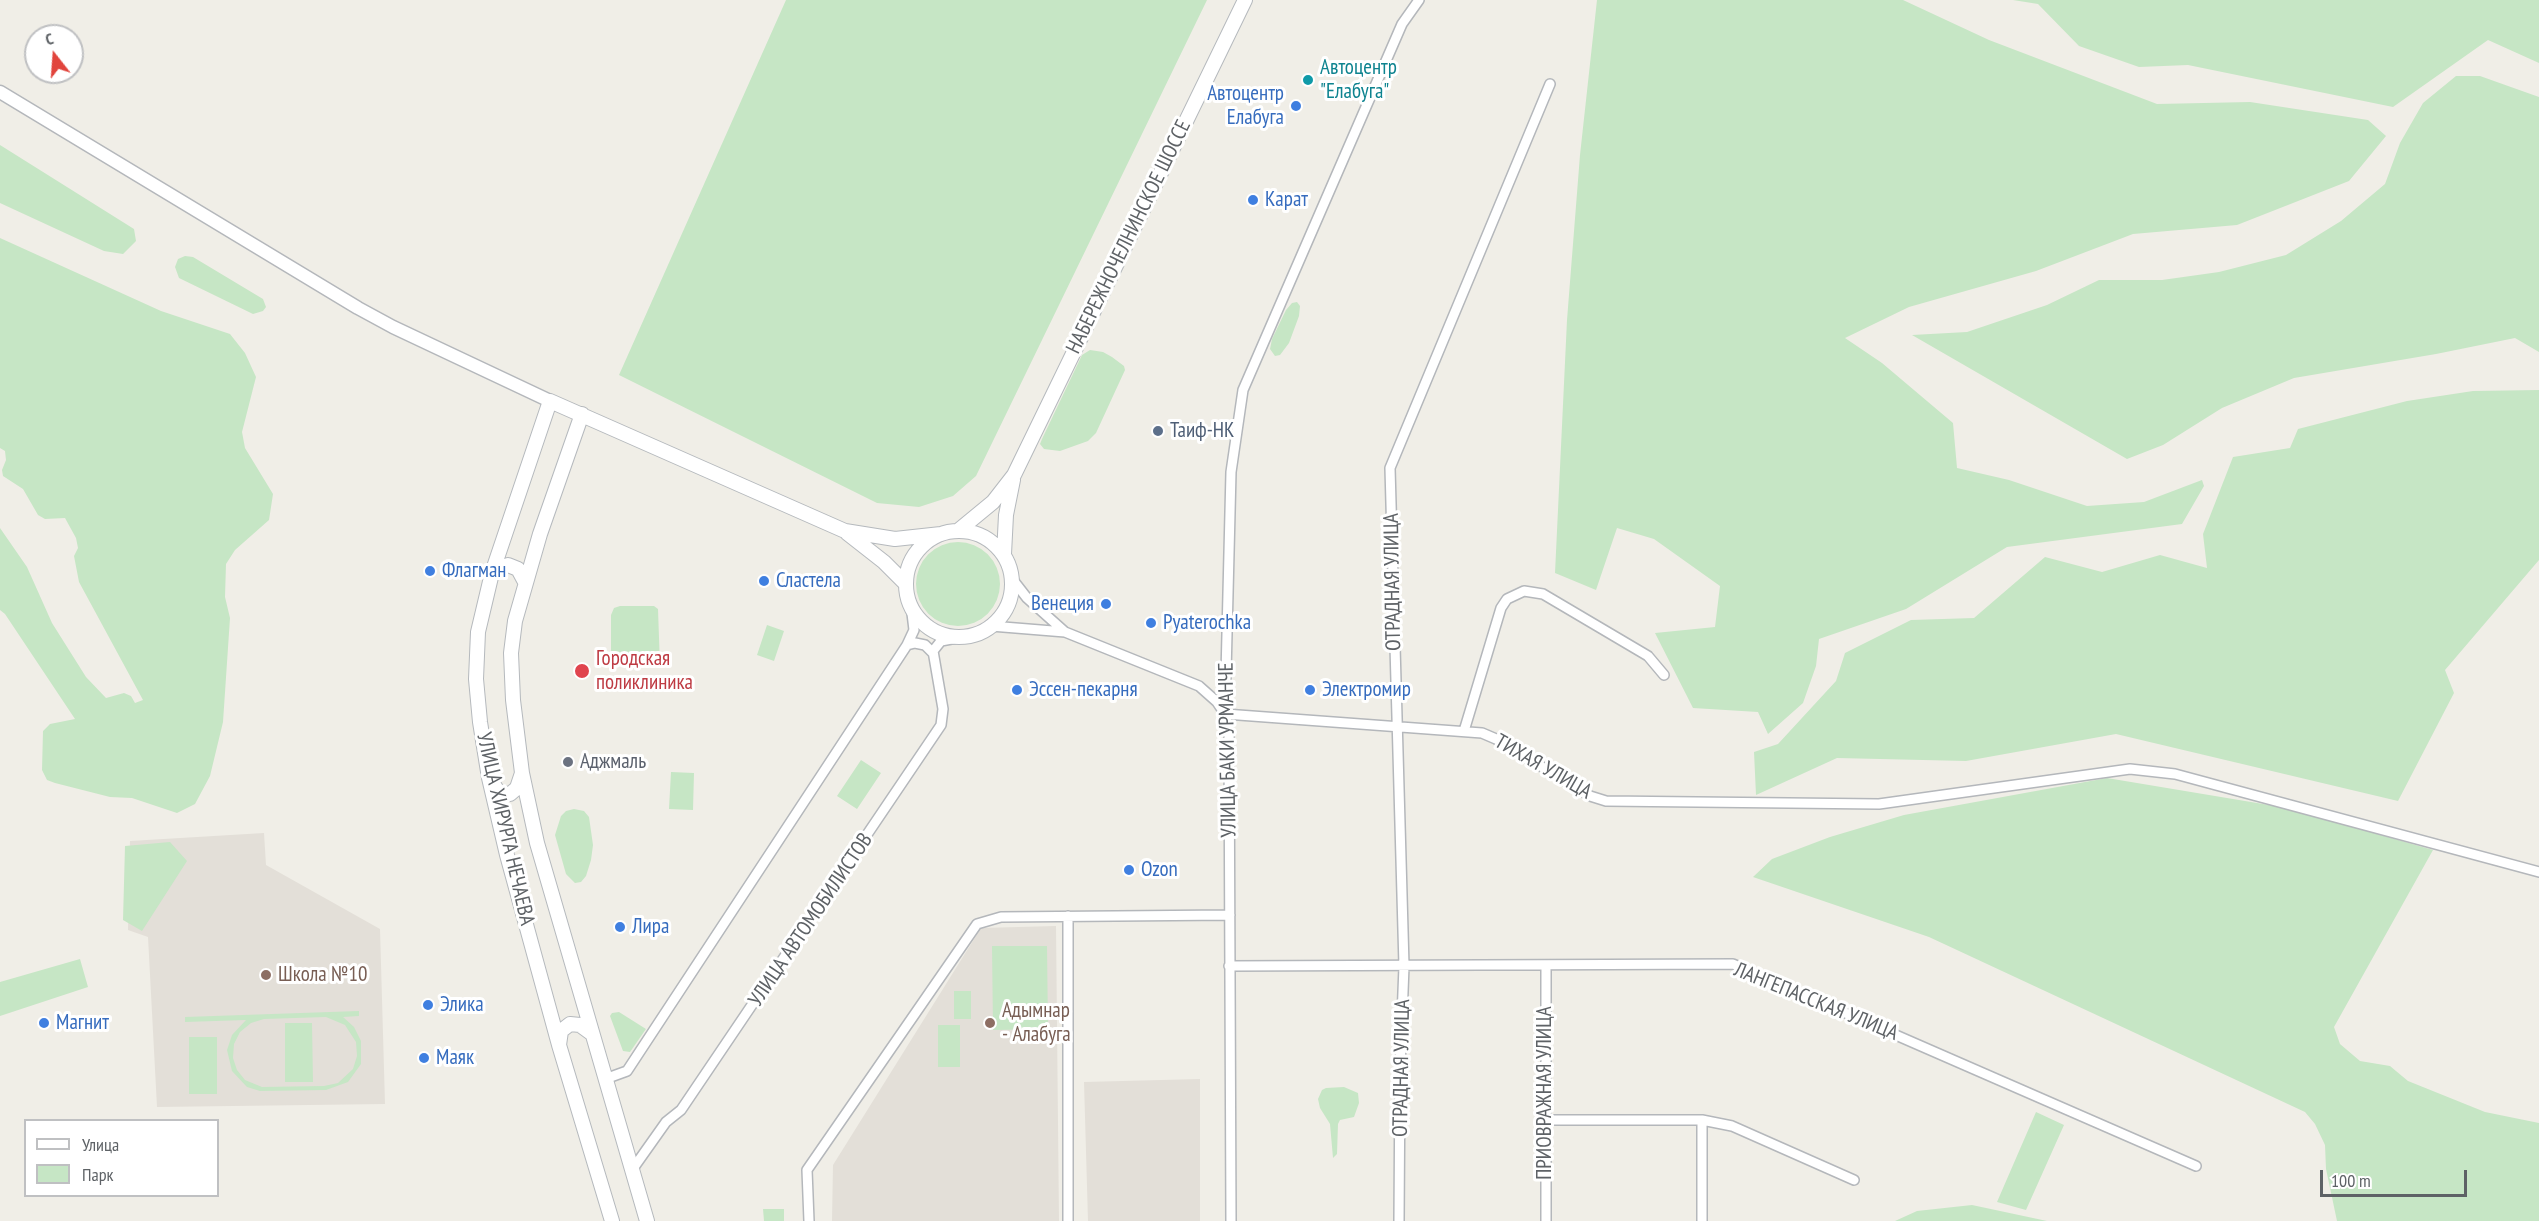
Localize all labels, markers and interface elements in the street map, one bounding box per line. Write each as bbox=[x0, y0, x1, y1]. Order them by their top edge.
north arrow bbox=[24, 24, 84, 84]
text: С bbox=[43, 28, 56, 49]
place label: Автоцентр "Елабуга" bbox=[1320, 55, 1397, 105]
marker: Автоцентр "Елабуга" bbox=[1301, 73, 1315, 87]
place label: Автоцентр Елабуга bbox=[1207, 81, 1284, 131]
marker: Автоцентр Елабуга bbox=[1289, 99, 1303, 113]
street label: НАБЕРЕЖНОЧЕЛНИНСКОЕ ШОССЕ bbox=[1061, 116, 1197, 358]
place label: Карат bbox=[1265, 187, 1308, 213]
marker: Карат bbox=[1246, 193, 1260, 207]
place label: Таиф-НК bbox=[1170, 418, 1234, 444]
marker: Таиф-НК bbox=[1151, 424, 1165, 438]
street label: ОТРАДНАЯ УЛИЦА bbox=[1379, 513, 1407, 651]
place label: Флагман bbox=[442, 558, 506, 584]
marker: Флагман bbox=[423, 564, 437, 578]
place label: Сластела bbox=[776, 568, 841, 594]
marker: Сластела bbox=[757, 574, 771, 588]
place label: Венеция bbox=[1031, 591, 1094, 617]
marker: Венеция bbox=[1099, 597, 1113, 611]
place label: Pyaterochka bbox=[1163, 610, 1251, 636]
marker: Pyaterochka bbox=[1144, 616, 1158, 630]
place label: Городская поликлиника bbox=[596, 646, 693, 696]
marker: Городская поликлиника bbox=[573, 662, 591, 680]
street label: УЛИЦА БАКИ УРМАНЧЕ bbox=[1214, 662, 1242, 838]
place label: Эссен-пекарня bbox=[1029, 677, 1138, 703]
place label: Электромир bbox=[1322, 677, 1411, 703]
marker: Эссен-пекарня bbox=[1010, 683, 1024, 697]
marker: Электромир bbox=[1303, 683, 1317, 697]
street label: ТИХАЯ УЛИЦА bbox=[1490, 729, 1596, 805]
street label: УЛИЦА ХИРУРГА НЕЧАЕВА bbox=[471, 730, 539, 928]
place label: Аджмаль bbox=[580, 749, 646, 775]
marker: Аджмаль bbox=[561, 755, 575, 769]
street label: УЛИЦА АВТОМОБИЛИСТОВ bbox=[744, 829, 878, 1011]
place label: Ozon bbox=[1141, 857, 1178, 883]
marker: Ozon bbox=[1122, 863, 1136, 877]
place label: Лира bbox=[632, 914, 669, 940]
marker: Лира bbox=[613, 920, 627, 934]
street label: ЛАНГЕПАССКАЯ УЛИЦА bbox=[1730, 958, 1902, 1046]
place label: Школа №10 bbox=[278, 962, 367, 988]
marker: Школа №10 bbox=[259, 968, 273, 982]
place label: Элика bbox=[440, 992, 484, 1018]
marker: Элика bbox=[421, 998, 435, 1012]
place label: Адымнар - Алабуга bbox=[1002, 998, 1071, 1048]
street label: ОТРАДНАЯ УЛИЦА bbox=[1388, 999, 1416, 1137]
street label: ПРИОВРАЖНАЯ УЛИЦА bbox=[1532, 1006, 1558, 1180]
place label: Магнит bbox=[56, 1010, 109, 1036]
marker: Магнит bbox=[37, 1016, 51, 1030]
marker: Адымнар - Алабуга bbox=[983, 1016, 997, 1030]
place label: Маяк bbox=[436, 1045, 474, 1071]
marker: Маяк bbox=[417, 1051, 431, 1065]
legend bbox=[24, 1119, 219, 1197]
text: Улица bbox=[82, 1133, 119, 1156]
scale bar bbox=[2323, 1158, 2470, 1196]
text: Парк bbox=[82, 1163, 113, 1186]
text: 100 m bbox=[2331, 1169, 2371, 1192]

